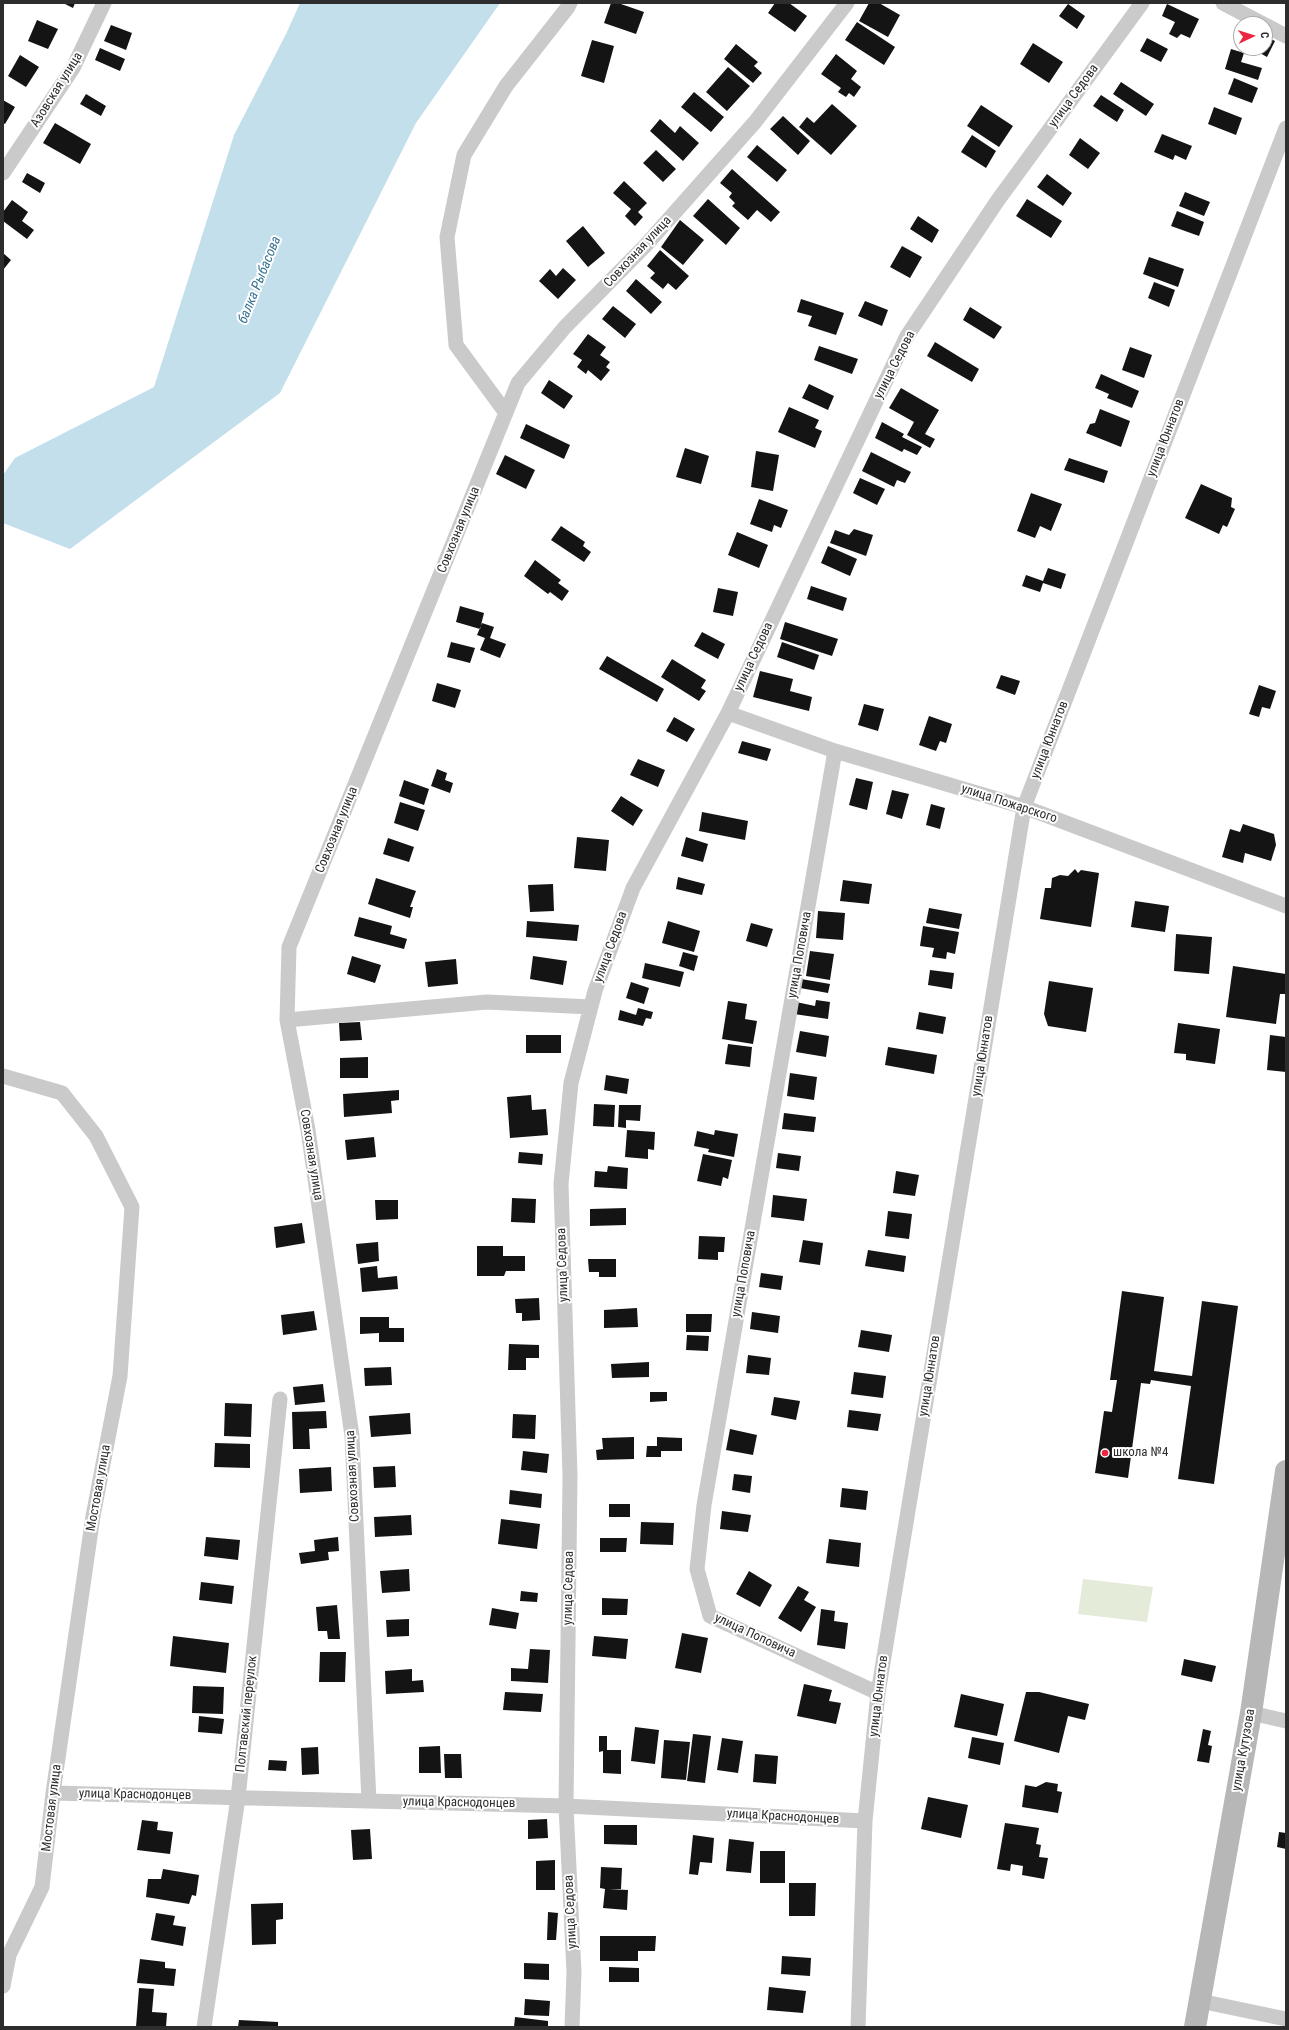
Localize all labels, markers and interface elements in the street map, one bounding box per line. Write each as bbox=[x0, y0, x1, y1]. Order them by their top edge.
north arrow bbox=[1233, 16, 1273, 56]
text: С bbox=[1258, 32, 1271, 39]
street label: Азовская улица bbox=[28, 50, 86, 130]
street label: улица Седова bbox=[1046, 61, 1102, 131]
street label: Совхозная улица bbox=[601, 213, 675, 291]
water label: балка Рыбасова bbox=[235, 234, 285, 326]
street label: улица Седова bbox=[871, 328, 919, 402]
street label: улица Юннатов bbox=[1144, 397, 1188, 479]
street label: Совхозная улица bbox=[435, 484, 483, 576]
street label: улица Седова bbox=[731, 620, 777, 694]
street label: улица Юннатов bbox=[1028, 699, 1072, 781]
street label: улица Пожарского bbox=[959, 781, 1059, 827]
street label: Совхозная улица bbox=[313, 784, 361, 876]
street label: улица Седова bbox=[591, 909, 631, 985]
street label: улица Поповича bbox=[785, 910, 815, 1000]
street label: улица Юннатов bbox=[969, 1014, 997, 1098]
street label: Совхозная улица bbox=[296, 1108, 326, 1202]
street label: улица Седова bbox=[554, 1228, 572, 1302]
street label: улица Поповича bbox=[729, 1229, 759, 1319]
street label: улица Юннатов bbox=[916, 1334, 944, 1418]
street label: Совхозная улица bbox=[343, 1430, 363, 1522]
street label: Мостовая улица bbox=[84, 1444, 114, 1532]
place label: школа №4 bbox=[1113, 1445, 1168, 1461]
marker: школа №4 bbox=[1100, 1448, 1110, 1458]
street label: улица Седова bbox=[561, 1551, 577, 1625]
street label: улица Поповича bbox=[712, 1610, 798, 1662]
street label: улица Юннатов bbox=[866, 1654, 892, 1738]
street label: Полтавский переулок bbox=[233, 1655, 261, 1773]
street label: улица Кутузова bbox=[1229, 1708, 1259, 1792]
street label: Мостовая улица bbox=[39, 1764, 65, 1852]
street label: улица Краснодонцев bbox=[79, 1786, 191, 1804]
street label: улица Краснодонцев bbox=[403, 1794, 515, 1812]
street label: улица Краснодонцев bbox=[726, 1806, 840, 1828]
street label: улица Седова bbox=[561, 1875, 581, 1949]

